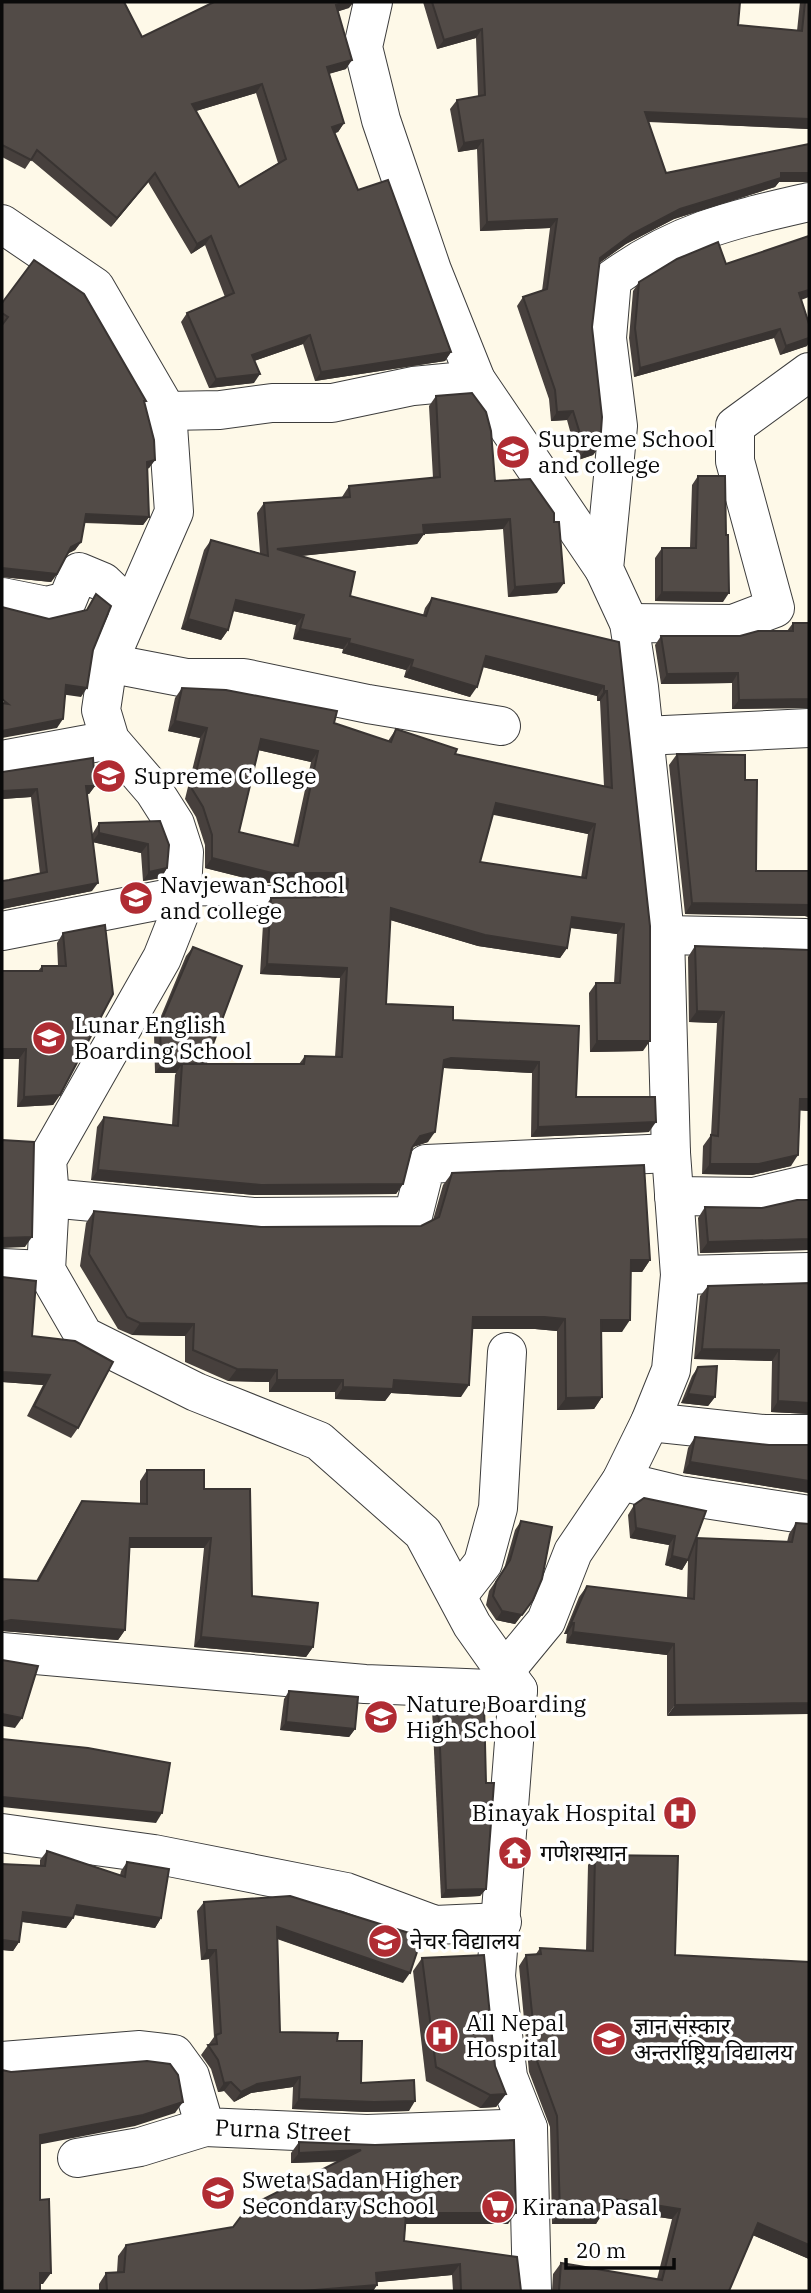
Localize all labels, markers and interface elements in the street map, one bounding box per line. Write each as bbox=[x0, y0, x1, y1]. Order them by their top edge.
place label: Supreme School and college bbox=[538, 423, 715, 479]
school or university icon: Supreme School and college bbox=[494, 433, 532, 471]
school or university icon: Supreme College bbox=[90, 757, 128, 795]
place label: Supreme College bbox=[134, 760, 316, 790]
place label: Navjewan School and college bbox=[160, 869, 345, 925]
school or university icon: Navjewan School and college bbox=[117, 879, 155, 917]
place label: Lunar English Boarding School bbox=[74, 1009, 252, 1065]
school or university icon: Lunar English Boarding School bbox=[30, 1019, 68, 1057]
place label: Nature Boarding High School bbox=[406, 1688, 587, 1744]
school or university icon: Nature Boarding High School bbox=[362, 1698, 400, 1736]
hospital icon: Binayak Hospital bbox=[661, 1794, 699, 1832]
place label: Binayak Hospital bbox=[472, 1797, 656, 1827]
temple icon: गणेशस्थान bbox=[496, 1834, 534, 1872]
place label: गणेशस्थान bbox=[540, 1837, 628, 1867]
school or university icon: नेचर विद्यालय bbox=[366, 1922, 404, 1960]
place label: नेचर विद्यालय bbox=[410, 1925, 521, 1955]
place label: All Nepal Hospital bbox=[466, 2007, 565, 2063]
place label: ज्ञान संस्कार अन्तर्राष्ट्रिय विद्यालय bbox=[634, 2010, 794, 2066]
hospital icon: All Nepal Hospital bbox=[423, 2017, 461, 2055]
school or university icon: ज्ञान संस्कार अन्तर्राष्ट्रिय विद्यालय bbox=[590, 2020, 628, 2058]
street label: Purna Street bbox=[214, 2111, 352, 2147]
place label: Sweta Sadan Higher Secondary School bbox=[242, 2164, 459, 2220]
school or university icon: Sweta Sadan Higher Secondary School bbox=[199, 2174, 237, 2212]
supermarket icon: Kirana Pasal bbox=[479, 2188, 517, 2226]
place label: Kirana Pasal bbox=[522, 2191, 658, 2221]
scale bar bbox=[566, 2226, 674, 2270]
text: 20 m bbox=[576, 2236, 626, 2264]

